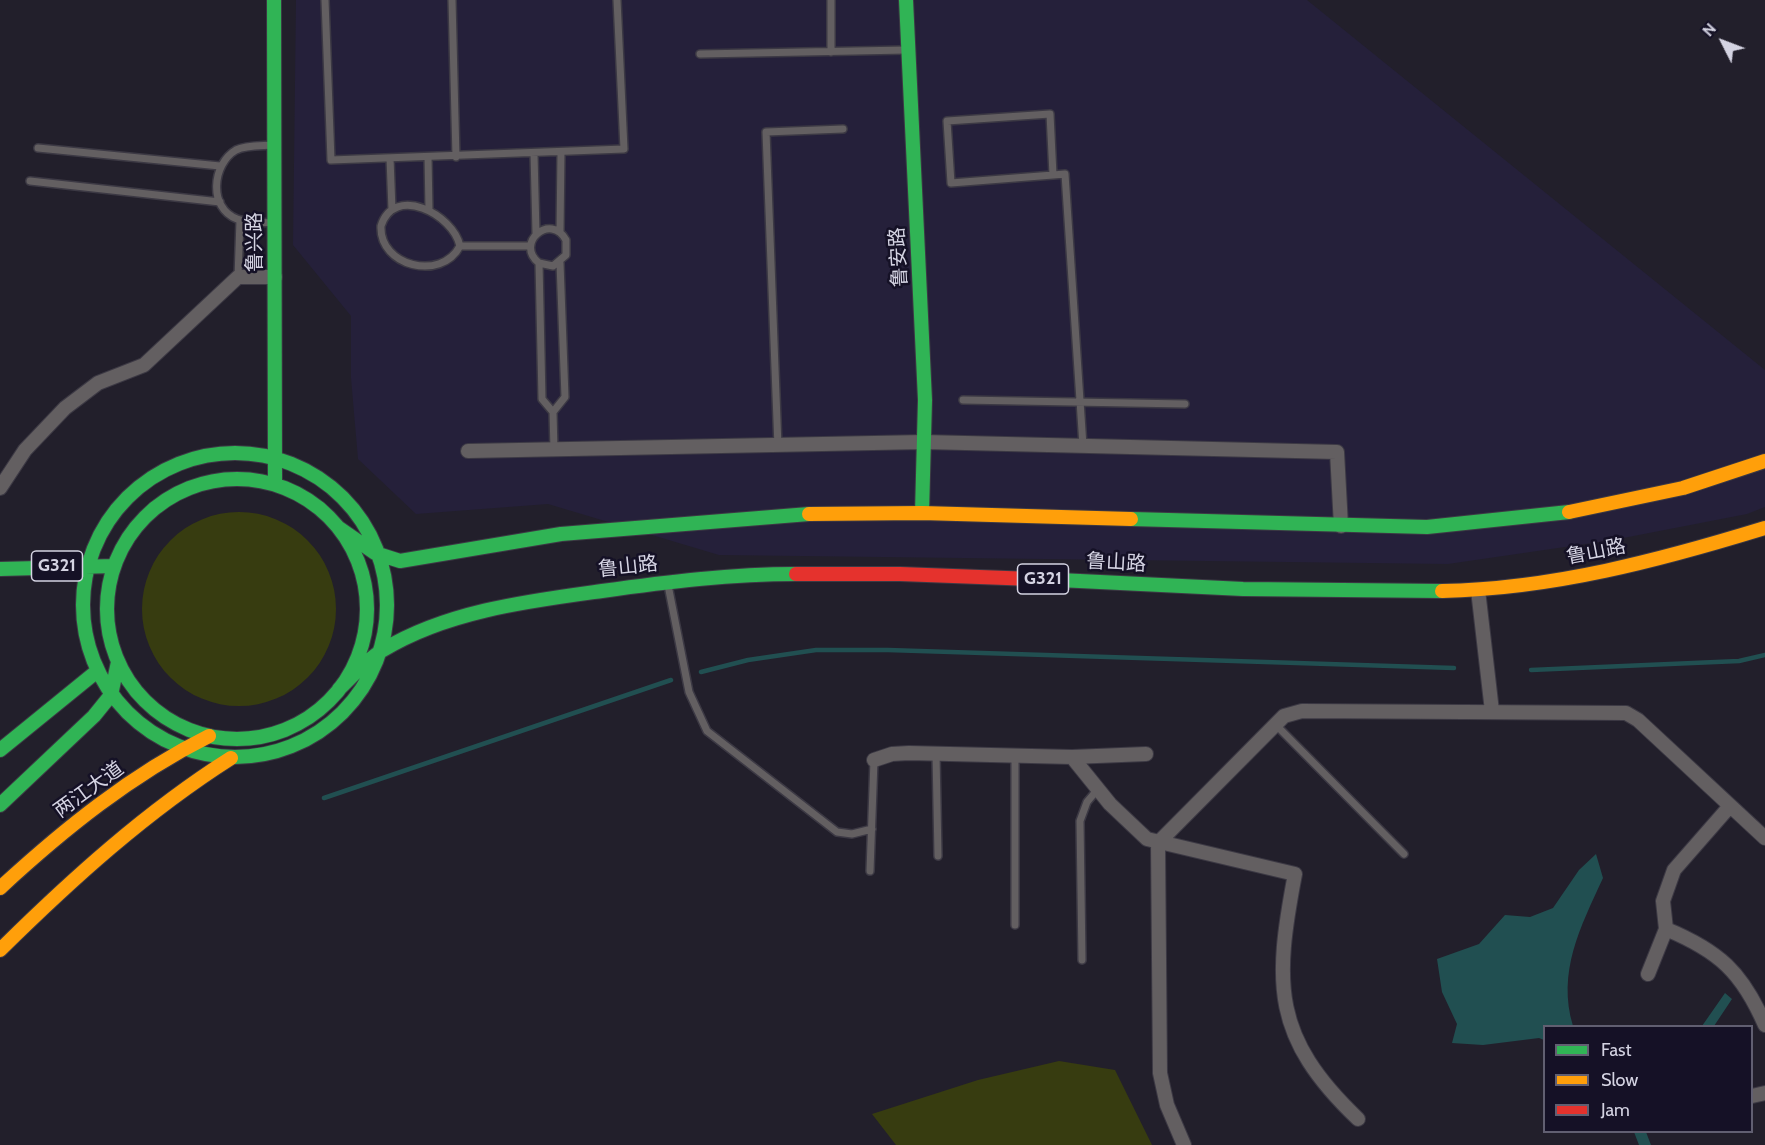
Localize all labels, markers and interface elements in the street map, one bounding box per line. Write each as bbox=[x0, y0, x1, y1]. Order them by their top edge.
north arrow bbox=[1693, 12, 1753, 72]
text: N bbox=[1698, 19, 1720, 40]
street label: 鲁兴路 bbox=[243, 212, 267, 272]
street label: 鲁安路 bbox=[885, 226, 913, 288]
street label: 鲁山路 bbox=[1564, 534, 1628, 570]
street label: 鲁山路 bbox=[1085, 549, 1147, 577]
road number: G321 bbox=[32, 551, 82, 581]
street label: 鲁山路 bbox=[597, 552, 659, 582]
road number: G321 bbox=[1018, 564, 1068, 594]
street label: 两江大道 bbox=[50, 757, 128, 823]
legend bbox=[1543, 1025, 1753, 1133]
text: Fast bbox=[1601, 1039, 1632, 1061]
text: Slow bbox=[1601, 1069, 1638, 1091]
text: Jam bbox=[1601, 1099, 1630, 1121]

